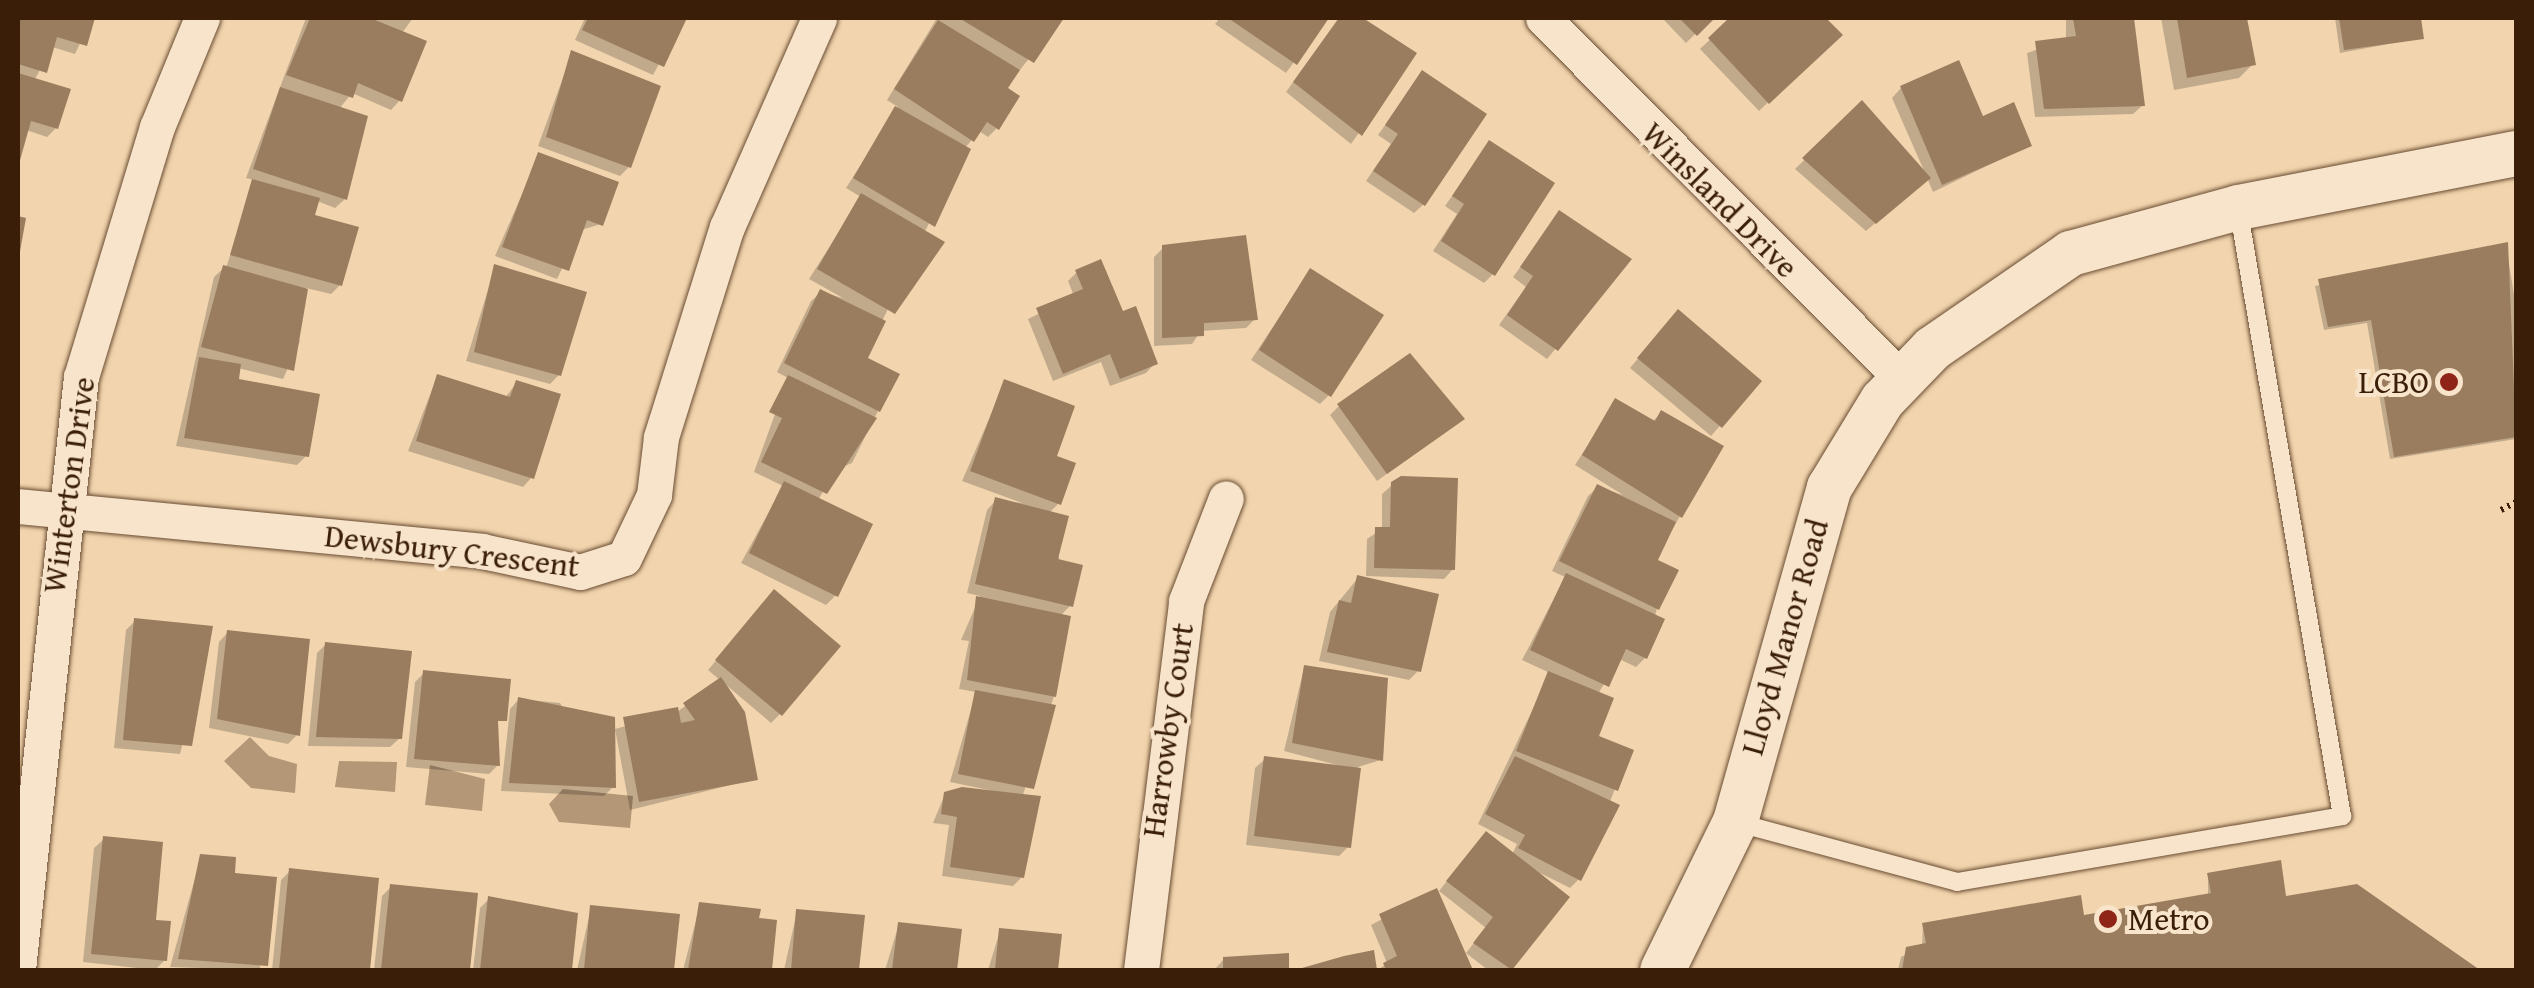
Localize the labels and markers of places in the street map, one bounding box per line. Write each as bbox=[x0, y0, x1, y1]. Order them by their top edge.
place label: LCBO bbox=[2358, 363, 2429, 401]
marker: LCBO bbox=[2438, 371, 2460, 393]
place label: Metro bbox=[2128, 900, 2210, 938]
marker: Metro bbox=[2097, 908, 2119, 930]

